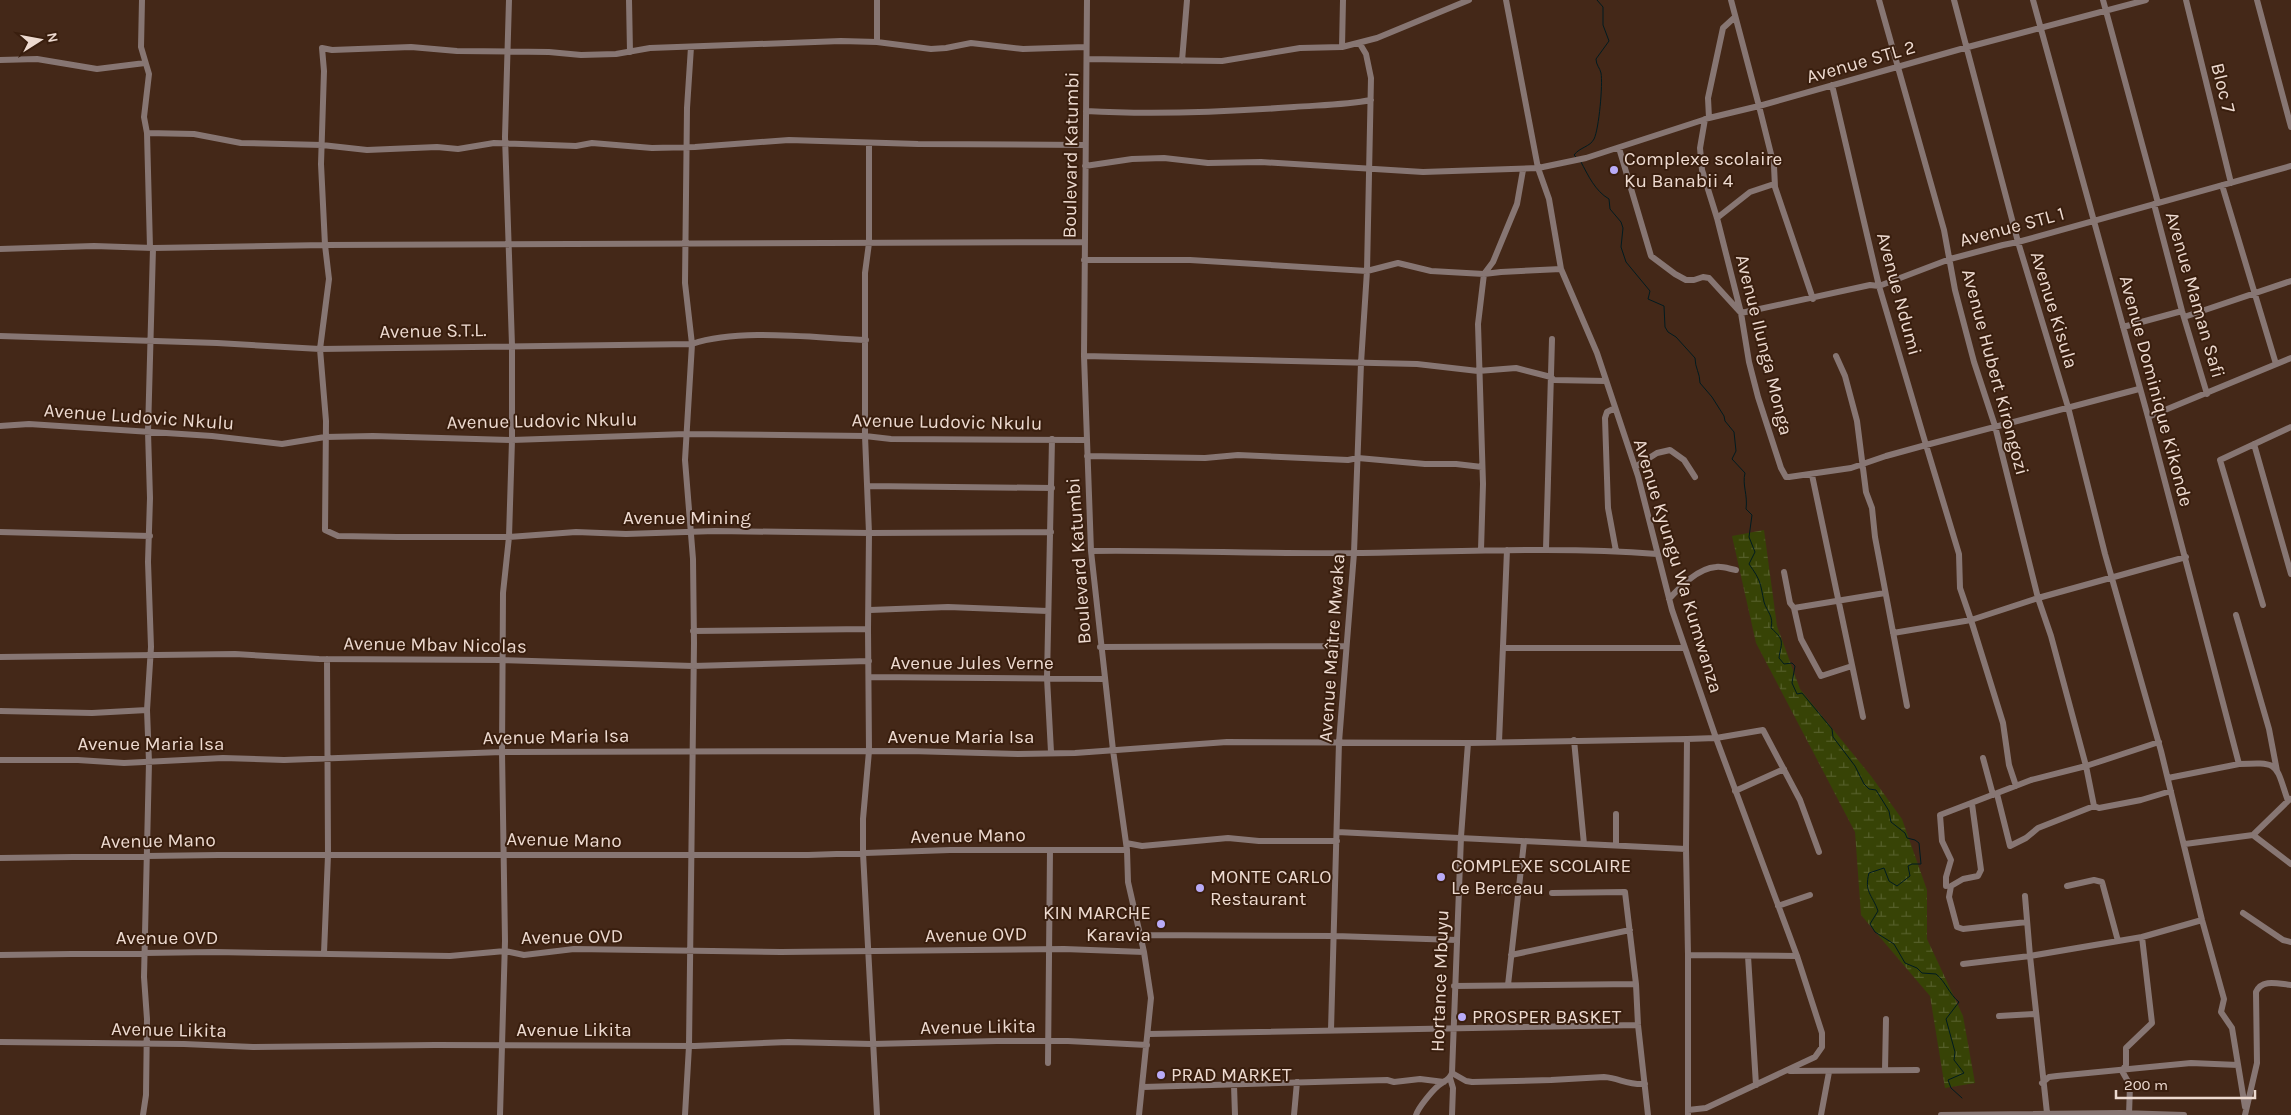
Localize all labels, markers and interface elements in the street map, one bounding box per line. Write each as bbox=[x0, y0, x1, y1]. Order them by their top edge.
north arrow bbox=[15, 15, 65, 65]
text: N bbox=[43, 31, 62, 44]
street label: Avenue STL 2 bbox=[1804, 36, 1918, 88]
street label: Bloc 7 bbox=[2206, 61, 2240, 115]
street label: Boulevard Katumbi bbox=[1059, 71, 1083, 239]
place label: Complexe scolaire Ku Banabii 4 bbox=[1624, 148, 1782, 192]
marker: Complexe scolaire Ku Banabii 4 bbox=[1608, 164, 1620, 176]
street label: Avenue STL 1 bbox=[1957, 202, 2067, 252]
street label: Avenue Maman Safi bbox=[2161, 209, 2229, 381]
street label: Avenue Ndumi bbox=[1872, 230, 1926, 358]
street label: Avenue Kisula bbox=[2026, 249, 2082, 371]
street label: Avenue Ilunga Monga bbox=[1731, 252, 1797, 438]
street label: Avenue Hubert Kirongozi bbox=[1957, 267, 2033, 477]
street label: Avenue Dominique Kikonde bbox=[2115, 273, 2197, 509]
street label: Avenue S.T.L. bbox=[379, 319, 487, 343]
street label: Avenue Ludovic Nkulu bbox=[43, 399, 235, 435]
street label: Avenue Ludovic Nkulu bbox=[447, 408, 637, 434]
street label: Avenue Ludovic Nkulu bbox=[852, 409, 1042, 435]
street label: Avenue Kyungu Wa Kumwanza bbox=[1629, 436, 1727, 696]
street label: Boulevard Katumbi bbox=[1062, 477, 1096, 645]
street label: Avenue Mining bbox=[623, 507, 751, 529]
street label: Avenue Maître Mwaka bbox=[1314, 553, 1350, 743]
street label: Avenue Mbav Nicolas bbox=[343, 632, 527, 658]
street label: Avenue Jules Verne bbox=[890, 652, 1054, 674]
street label: Avenue Maria Isa bbox=[482, 725, 630, 749]
street label: Avenue Maria Isa bbox=[888, 726, 1034, 748]
street label: Avenue Maria Isa bbox=[78, 733, 224, 755]
street label: Avenue Mano bbox=[910, 824, 1026, 848]
street label: Avenue Mano bbox=[506, 828, 622, 852]
street label: Avenue Mano bbox=[100, 829, 216, 853]
place label: COMPLEXE SCOLAIRE Le Berceau bbox=[1451, 855, 1631, 899]
place label: MONTE CARLO Restaurant bbox=[1210, 866, 1331, 910]
marker: COMPLEXE SCOLAIRE Le Berceau bbox=[1435, 871, 1447, 883]
marker: MONTE CARLO Restaurant bbox=[1194, 882, 1206, 894]
place label: KIN MARCHE Karavia bbox=[1043, 902, 1151, 946]
street label: Hortance Mbuyu bbox=[1427, 910, 1453, 1052]
marker: KIN MARCHE Karavia bbox=[1155, 918, 1167, 930]
street label: Avenue OVD bbox=[925, 923, 1027, 947]
street label: Avenue OVD bbox=[521, 925, 623, 949]
street label: Avenue OVD bbox=[116, 927, 218, 949]
place label: PROSPER BASKET bbox=[1472, 1006, 1622, 1028]
marker: PROSPER BASKET bbox=[1456, 1011, 1468, 1023]
street label: Avenue Likita bbox=[920, 1015, 1036, 1039]
street label: Avenue Likita bbox=[111, 1018, 227, 1042]
street label: Avenue Likita bbox=[516, 1019, 632, 1041]
place label: PRAD MARKET bbox=[1171, 1064, 1292, 1086]
scale bar bbox=[2116, 1068, 2255, 1100]
marker: PRAD MARKET bbox=[1155, 1069, 1167, 1081]
text: 200 m bbox=[2124, 1076, 2168, 1094]

